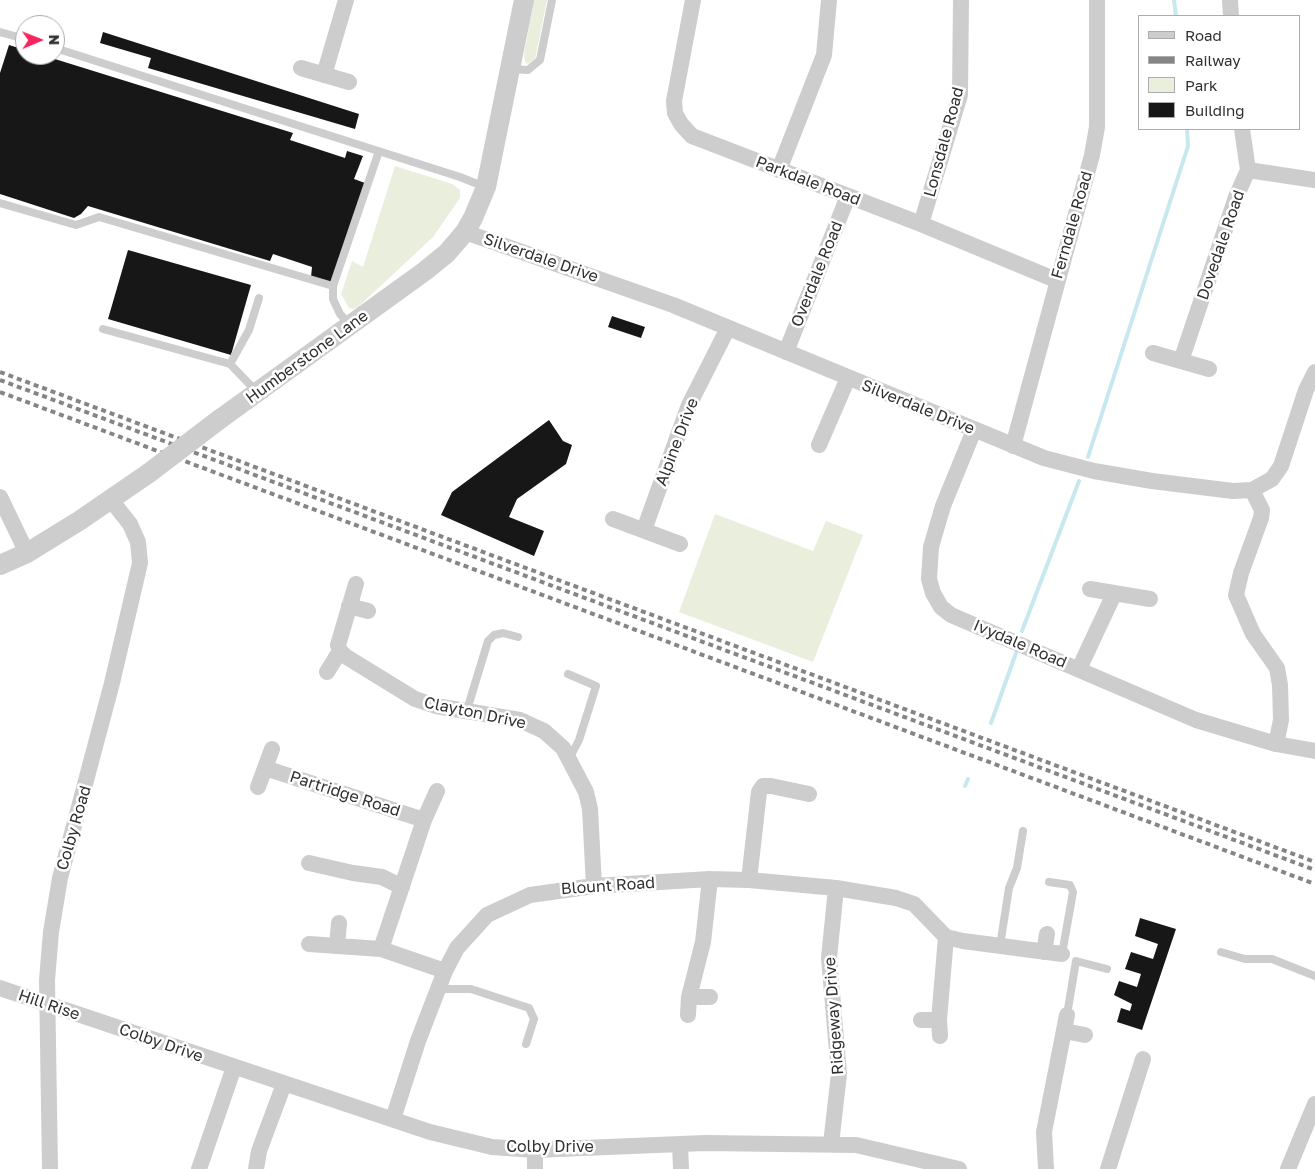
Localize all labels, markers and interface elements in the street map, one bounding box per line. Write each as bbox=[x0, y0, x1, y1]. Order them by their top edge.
north arrow bbox=[15, 15, 65, 65]
legend bbox=[1138, 15, 1300, 130]
text: Road bbox=[1185, 26, 1222, 44]
text: N bbox=[46, 34, 63, 45]
text: Railway bbox=[1185, 51, 1241, 69]
text: Park bbox=[1185, 76, 1217, 94]
street label: Lonsdale Road bbox=[920, 85, 968, 199]
text: Building bbox=[1185, 101, 1245, 119]
street label: Parkdale Road bbox=[753, 152, 863, 210]
street label: Ferndale Road bbox=[1047, 169, 1097, 281]
street label: Dovedale Road bbox=[1193, 188, 1249, 302]
street label: Overdale Road bbox=[787, 218, 847, 330]
street label: Silverdale Drive bbox=[481, 229, 601, 287]
street label: Humberstone Lane bbox=[242, 306, 372, 408]
street label: Silverdale Drive bbox=[859, 376, 977, 438]
street label: Alpine Drive bbox=[651, 395, 703, 489]
street label: Ivydale Road bbox=[970, 616, 1070, 672]
street label: Clayton Drive bbox=[422, 693, 528, 733]
street label: Partridge Road bbox=[287, 767, 403, 821]
street label: Colby Road bbox=[53, 783, 95, 873]
street label: Blount Road bbox=[560, 873, 656, 899]
street label: Ridgeway Drive bbox=[820, 957, 848, 1075]
street label: Hill Rise bbox=[16, 986, 82, 1024]
street label: Colby Drive bbox=[116, 1020, 206, 1066]
street label: Colby Drive bbox=[506, 1137, 594, 1157]

